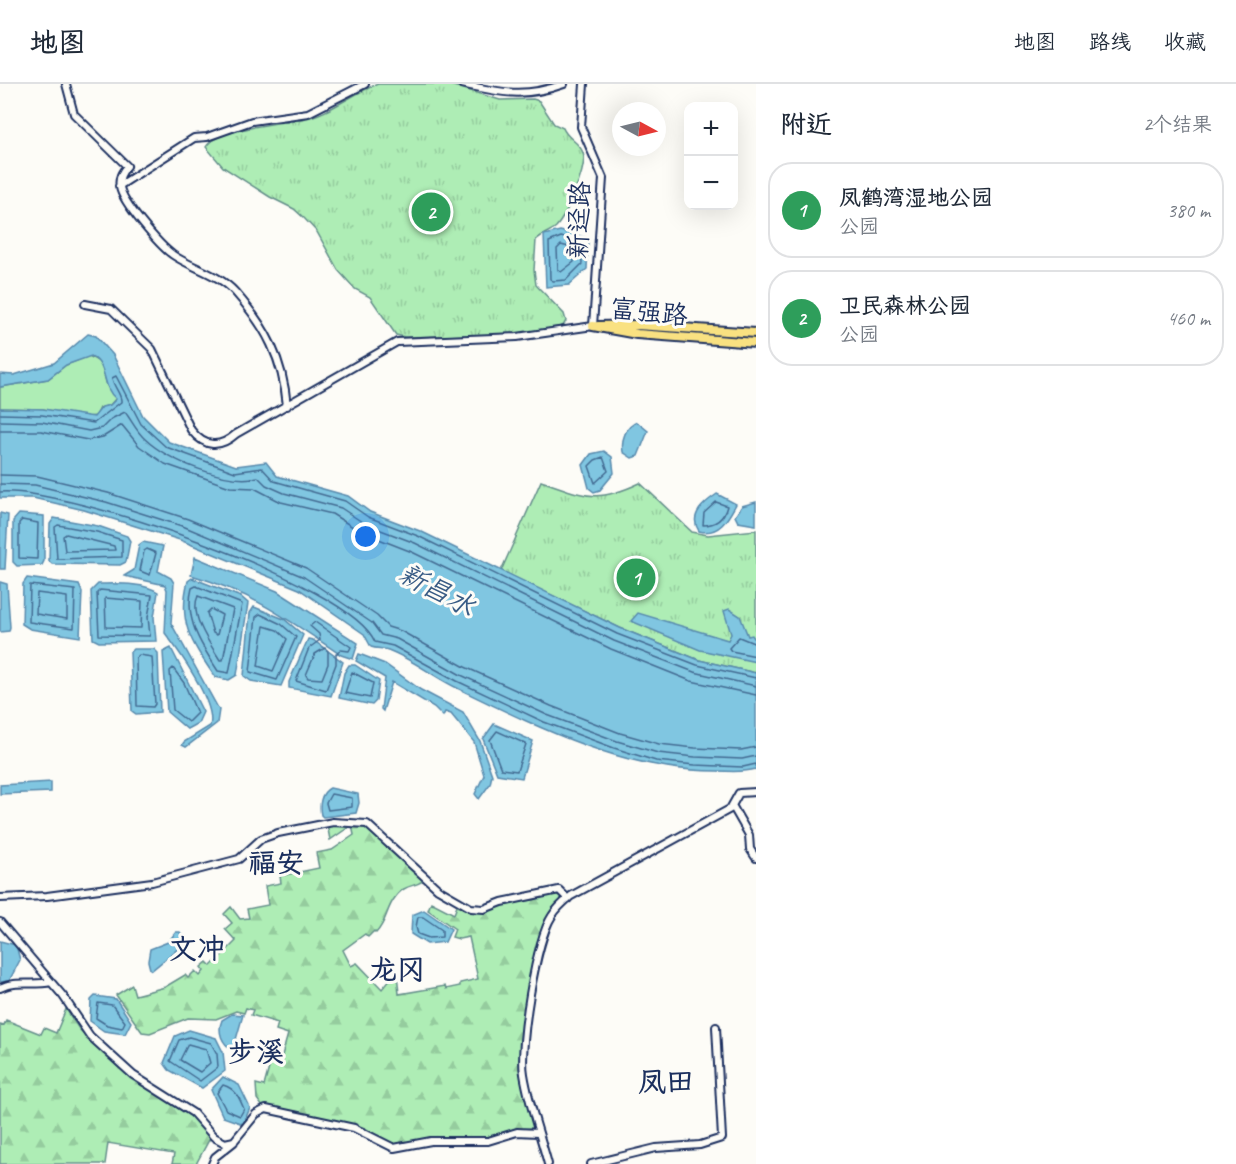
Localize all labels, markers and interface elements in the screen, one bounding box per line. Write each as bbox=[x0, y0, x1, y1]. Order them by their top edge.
text: 地图 bbox=[30, 25, 86, 60]
text: 地图 bbox=[1014, 29, 1056, 55]
text: 路线 bbox=[1089, 29, 1131, 55]
text: 收藏 bbox=[1164, 29, 1206, 55]
north arrow bbox=[612, 102, 666, 156]
map controls bbox=[684, 102, 738, 210]
button: + bbox=[684, 102, 738, 156]
text: 附近 bbox=[780, 108, 832, 141]
text: 2个结果 bbox=[1143, 112, 1212, 137]
button: − bbox=[684, 156, 738, 210]
street label: 新迳路 bbox=[561, 180, 597, 260]
text: 凤鹤湾湿地公园 bbox=[839, 184, 993, 212]
pin: 2 bbox=[412, 190, 450, 234]
text: 1 bbox=[797, 198, 806, 223]
text: 380 m bbox=[1167, 198, 1210, 223]
text: 公园 bbox=[839, 214, 879, 239]
street label: 富强路 bbox=[608, 292, 690, 332]
text: 卫民森林公园 bbox=[839, 292, 971, 320]
text: 2 bbox=[797, 306, 806, 331]
text: 460 m bbox=[1167, 306, 1210, 331]
text: 公园 bbox=[839, 322, 879, 347]
your location bbox=[351, 522, 380, 551]
water label: 新昌水 bbox=[393, 556, 482, 624]
pin: 1 bbox=[616, 556, 656, 600]
district label: 福安 bbox=[248, 845, 304, 880]
district label: 文冲 bbox=[169, 931, 225, 966]
district label: 龙冈 bbox=[369, 952, 425, 987]
district label: 步溪 bbox=[228, 1034, 284, 1069]
district label: 凤田 bbox=[638, 1064, 694, 1099]

